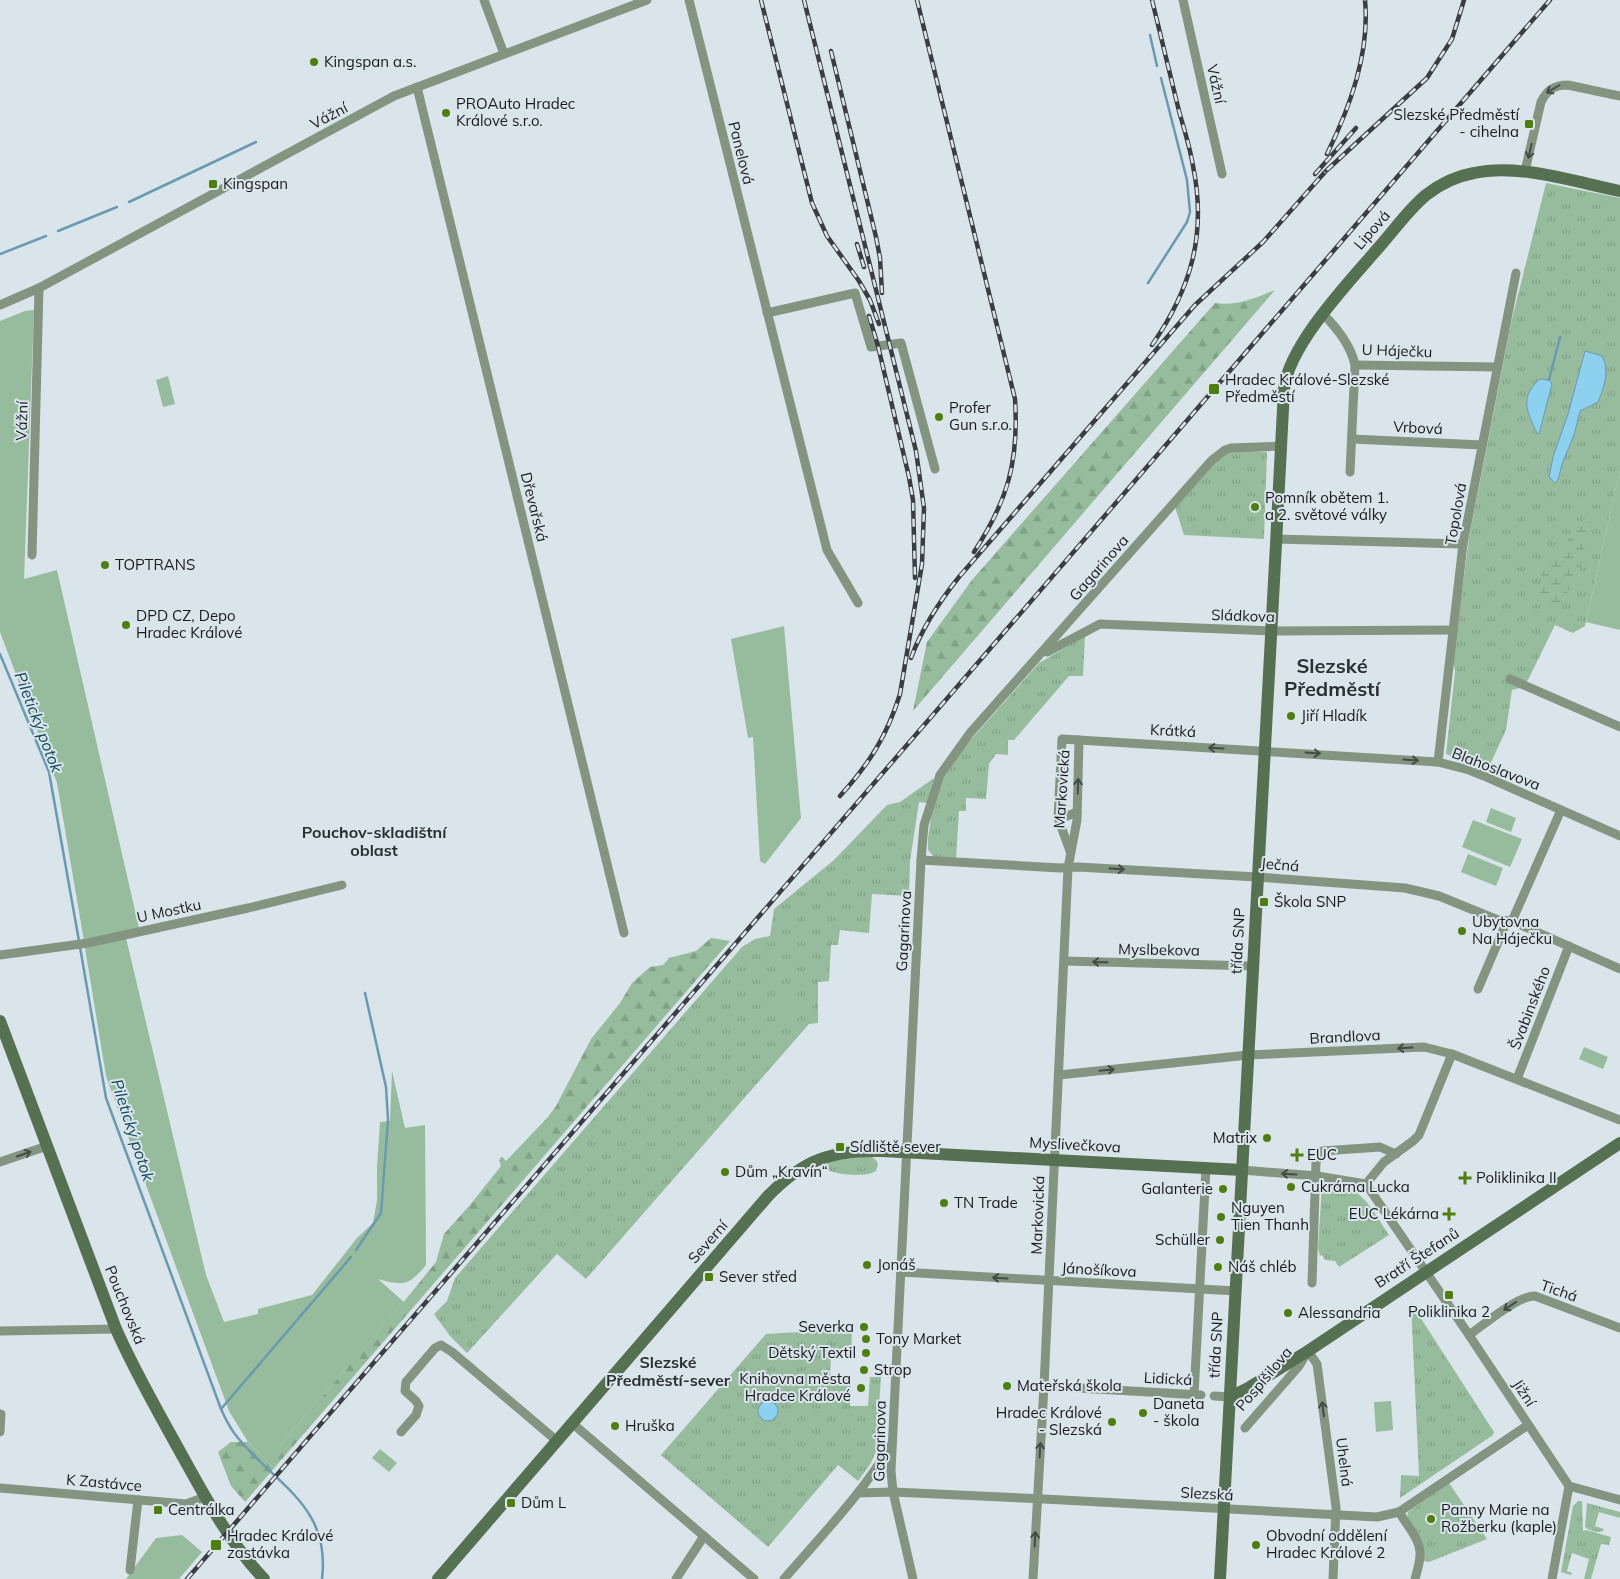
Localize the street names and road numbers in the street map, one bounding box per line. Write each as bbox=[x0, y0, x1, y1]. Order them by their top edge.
street label: Vážní bbox=[1203, 62, 1231, 107]
street label: Vážní bbox=[307, 97, 352, 133]
street label: Panelová bbox=[724, 119, 758, 186]
street label: Lipová bbox=[1349, 206, 1394, 253]
street label: U Háječku bbox=[1361, 340, 1433, 361]
street label: Vážní bbox=[11, 399, 32, 441]
street label: Vrbová bbox=[1393, 417, 1443, 438]
street label: Dřevařská bbox=[517, 470, 552, 544]
street label: Topolová bbox=[1441, 481, 1470, 547]
street label: Gagarinova bbox=[1065, 531, 1132, 605]
street label: Sládkova bbox=[1211, 605, 1275, 626]
street label: Krátká bbox=[1150, 720, 1196, 741]
street label: Blahoslavova bbox=[1449, 743, 1543, 794]
street label: Markovická bbox=[1049, 749, 1074, 829]
street label: Ječná bbox=[1260, 853, 1300, 876]
street label: Gagarinova bbox=[892, 890, 915, 972]
street label: U Mostku bbox=[135, 894, 203, 927]
street label: třída SNP bbox=[1226, 907, 1249, 975]
street label: Myslbekova bbox=[1118, 939, 1200, 960]
street label: Švabinského bbox=[1505, 963, 1554, 1052]
street label: Brandlova bbox=[1309, 1025, 1381, 1048]
street label: Myslivečkova bbox=[1029, 1133, 1121, 1156]
street label: Markovická bbox=[1027, 1175, 1048, 1255]
street label: Severní bbox=[684, 1215, 733, 1267]
street label: Bratří Štefanů bbox=[1371, 1223, 1463, 1292]
street label: Jánošíkova bbox=[1061, 1258, 1137, 1281]
street label: Pouchovská bbox=[101, 1263, 150, 1347]
street label: Tichá bbox=[1538, 1275, 1580, 1306]
street label: třída SNP bbox=[1204, 1311, 1227, 1379]
street label: Pospíšilova bbox=[1231, 1343, 1296, 1415]
street label: Lidická bbox=[1143, 1368, 1193, 1389]
street label: Jižní bbox=[1509, 1376, 1541, 1411]
street label: Gagarinova bbox=[869, 1400, 890, 1482]
street label: Uhelná bbox=[1332, 1436, 1357, 1488]
street label: K Zastávce bbox=[65, 1470, 143, 1495]
street label: Slezská bbox=[1180, 1483, 1234, 1504]

